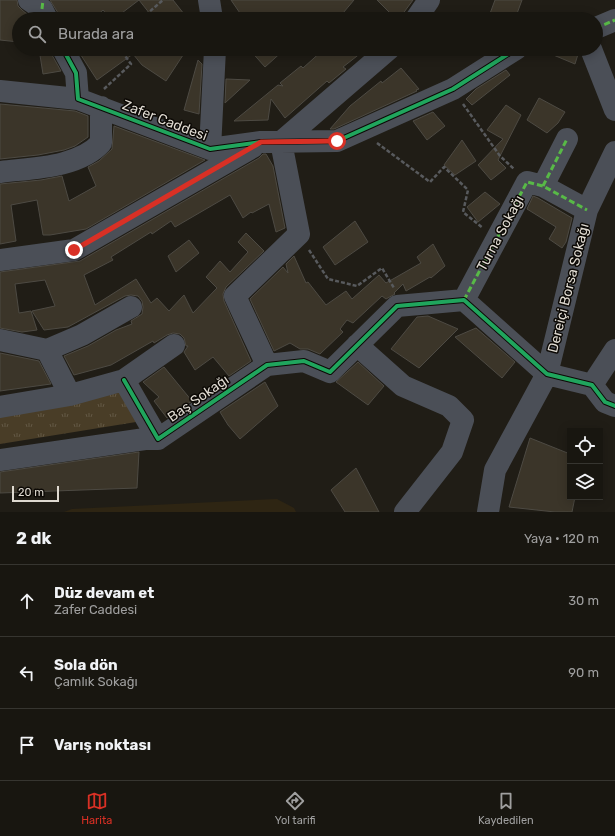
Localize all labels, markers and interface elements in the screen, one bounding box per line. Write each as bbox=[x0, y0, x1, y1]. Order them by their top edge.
search box bbox=[12, 12, 603, 56]
icon: search bbox=[26, 23, 48, 45]
text: Burada ara bbox=[58, 25, 134, 43]
street label: Zafer Caddesi bbox=[120, 96, 210, 144]
route start bbox=[328, 132, 346, 150]
street label: Turna Sokağı bbox=[473, 192, 528, 274]
street label: Dereiçi Borsa Sokağı bbox=[544, 222, 593, 355]
route end bbox=[65, 241, 83, 259]
street label: Baş Sokağı bbox=[164, 371, 232, 426]
map controls bbox=[567, 428, 603, 500]
button: locate bbox=[567, 428, 603, 464]
button: layers bbox=[567, 464, 603, 500]
scale bar bbox=[12, 484, 59, 503]
text: 20 m bbox=[18, 486, 44, 499]
text: 2 dk bbox=[16, 528, 51, 548]
text: Yaya · 120 m bbox=[524, 531, 599, 546]
text: Düz devam et bbox=[54, 584, 154, 602]
icon: ahead bbox=[16, 590, 38, 612]
text: 30 m bbox=[568, 593, 599, 608]
text: Zafer Caddesi bbox=[54, 602, 137, 617]
text: Sola dön bbox=[54, 656, 118, 674]
icon: left bbox=[16, 662, 38, 684]
text: 90 m bbox=[568, 665, 599, 680]
text: Çamlık Sokağı bbox=[54, 674, 138, 689]
icon: arrive bbox=[16, 734, 38, 756]
text: Varış noktası bbox=[54, 736, 151, 754]
tab: Harita bbox=[81, 790, 112, 827]
tab: Yol tarifi bbox=[275, 790, 316, 827]
tab: Kaydedilen bbox=[478, 790, 534, 827]

